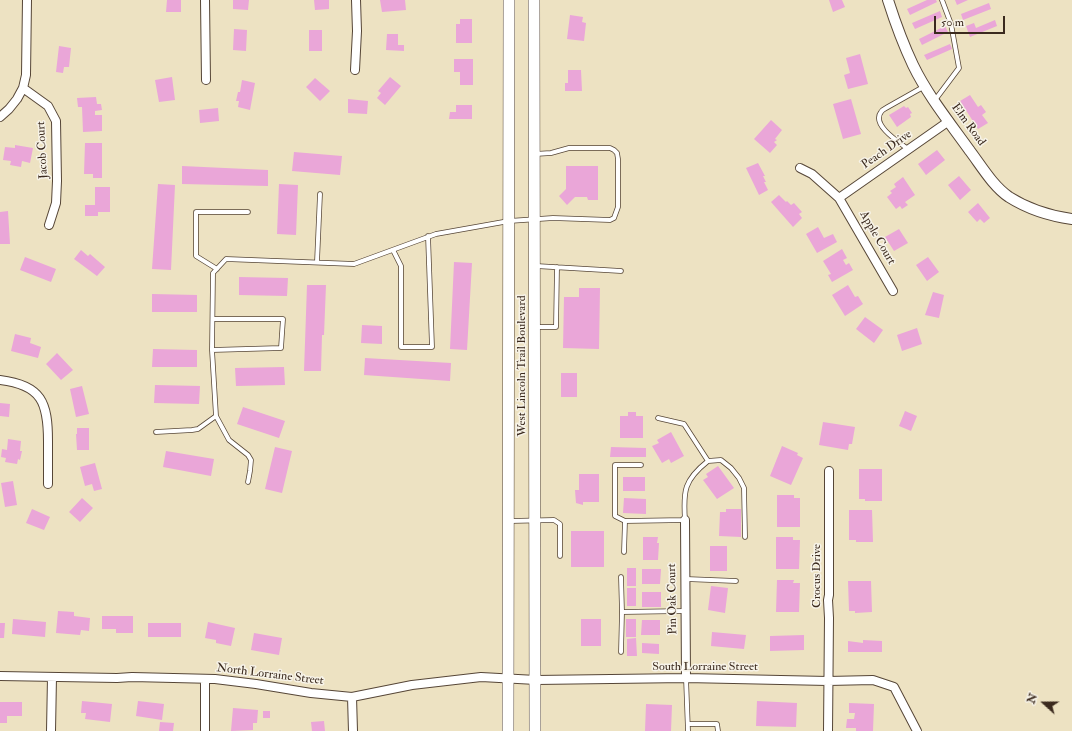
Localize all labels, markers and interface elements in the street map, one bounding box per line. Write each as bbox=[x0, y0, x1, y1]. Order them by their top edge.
scale bar bbox=[936, 8, 1007, 34]
text: 50 m bbox=[941, 15, 964, 30]
street label: Elm Road bbox=[948, 101, 988, 149]
street label: Jacob Court bbox=[34, 121, 52, 179]
street label: Peach Drive bbox=[859, 128, 915, 172]
street label: Apple Court bbox=[856, 209, 898, 267]
street label: West Lincoln Trail Boulevard bbox=[515, 295, 529, 437]
street label: Crocus Drive bbox=[810, 544, 824, 608]
street label: Pin Oak Court bbox=[665, 563, 681, 635]
street label: South Lorraine Street bbox=[652, 660, 758, 674]
street label: North Lorraine Street bbox=[216, 661, 324, 689]
north arrow bbox=[1024, 683, 1064, 723]
text: N bbox=[1024, 692, 1040, 705]

